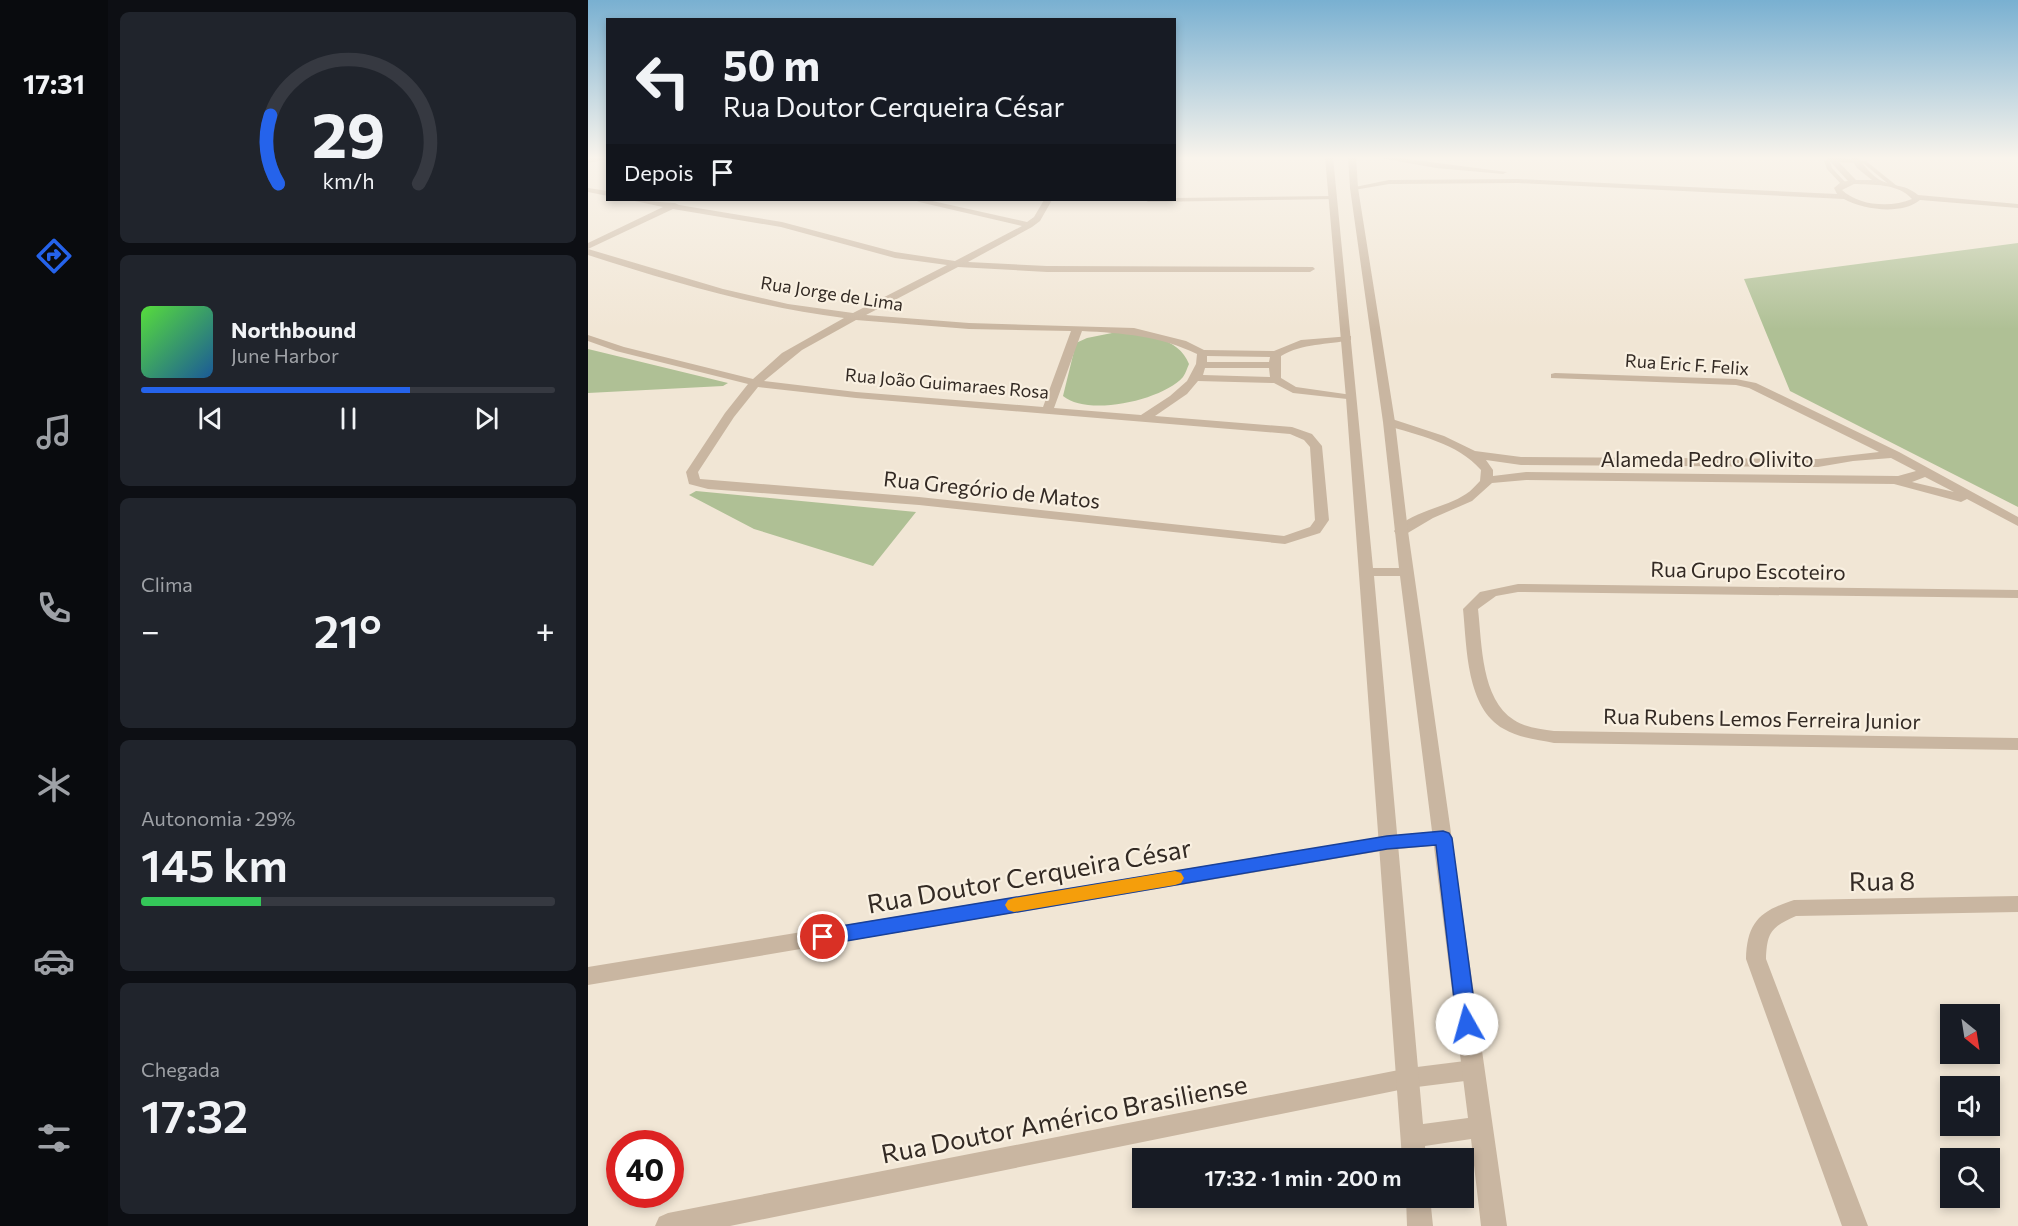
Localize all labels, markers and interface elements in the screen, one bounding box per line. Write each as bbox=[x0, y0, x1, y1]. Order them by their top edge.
text: 50 m bbox=[723, 38, 820, 90]
icon: left bbox=[624, 42, 702, 120]
text: 17:31 bbox=[23, 67, 85, 100]
text: Rua Doutor Cerqueira César bbox=[723, 90, 1064, 123]
text: 29 bbox=[311, 96, 385, 172]
icon: arrive bbox=[706, 156, 739, 189]
text: Depois bbox=[624, 159, 694, 186]
text: km/h bbox=[322, 168, 374, 194]
icon: directions bbox=[33, 235, 75, 277]
street label: Rua Jorge de Lima bbox=[759, 271, 905, 315]
text: Northbound bbox=[231, 316, 356, 343]
text: June Harbor bbox=[231, 343, 339, 367]
street label: Rua Eric F. Felix bbox=[1624, 349, 1750, 379]
street label: Rua João Guimaraes Rosa bbox=[844, 363, 1050, 403]
icon: previous bbox=[194, 402, 227, 435]
icon: pause bbox=[332, 402, 365, 435]
icon: next bbox=[470, 402, 503, 435]
icon: music bbox=[33, 411, 75, 453]
street label: Alameda Pedro Olivito bbox=[1600, 446, 1814, 471]
street label: Rua Gregório de Matos bbox=[882, 465, 1102, 513]
street label: Rua Grupo Escoteiro bbox=[1650, 556, 1846, 584]
text: Clima bbox=[141, 572, 193, 596]
icon: phone bbox=[33, 587, 75, 629]
text: 21° bbox=[314, 602, 382, 657]
text: − bbox=[141, 609, 160, 650]
text: + bbox=[536, 609, 555, 650]
street label: Rua Rubens Lemos Ferreira Junior bbox=[1603, 703, 1921, 733]
icon: climate bbox=[33, 764, 75, 806]
text: Autonomia · 29% bbox=[141, 806, 295, 830]
street label: Rua Doutor Cerqueira César bbox=[865, 831, 1193, 919]
text: 145 km bbox=[141, 836, 288, 891]
street label: Rua 8 bbox=[1849, 864, 1915, 896]
pin bbox=[797, 911, 848, 962]
icon: arrive bbox=[806, 920, 839, 953]
icon: car bbox=[33, 940, 75, 982]
position arrow bbox=[1435, 992, 1499, 1056]
north arrow bbox=[1940, 1004, 2000, 1064]
map controls bbox=[1940, 1004, 2000, 1208]
text: Chegada bbox=[141, 1057, 220, 1081]
street label: Rua Doutor Américo Brasiliense bbox=[878, 1067, 1250, 1169]
button: sound bbox=[1940, 1076, 2000, 1136]
text: 17:32 bbox=[141, 1087, 248, 1142]
icon: filters bbox=[33, 1117, 75, 1159]
speed limit sign: 40 bbox=[606, 1130, 684, 1208]
button: search bbox=[1940, 1148, 2000, 1208]
text: 17:32 · 1 min · 200 m bbox=[1205, 1164, 1401, 1191]

